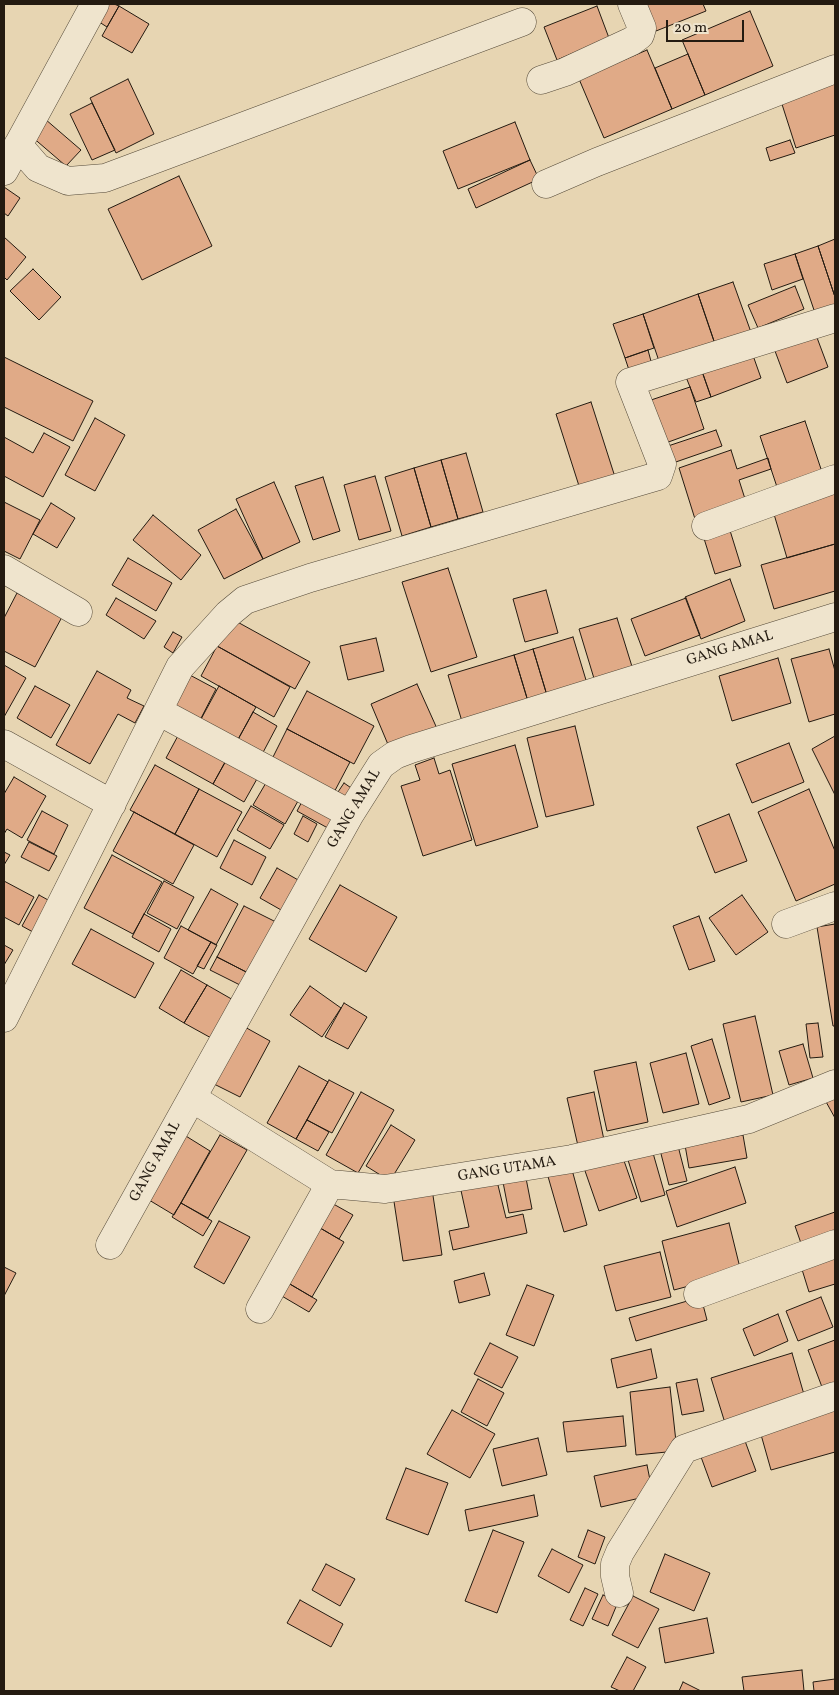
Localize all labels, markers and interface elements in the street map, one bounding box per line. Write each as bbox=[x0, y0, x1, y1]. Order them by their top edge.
scale bar bbox=[669, 10, 746, 42]
text: 20 m bbox=[674, 18, 707, 39]
street label: GANG AMAL bbox=[684, 627, 776, 671]
street label: GANG AMAL bbox=[324, 766, 386, 852]
street label: GANG AMAL bbox=[126, 1118, 186, 1206]
street label: GANG UTAMA bbox=[457, 1153, 557, 1187]

